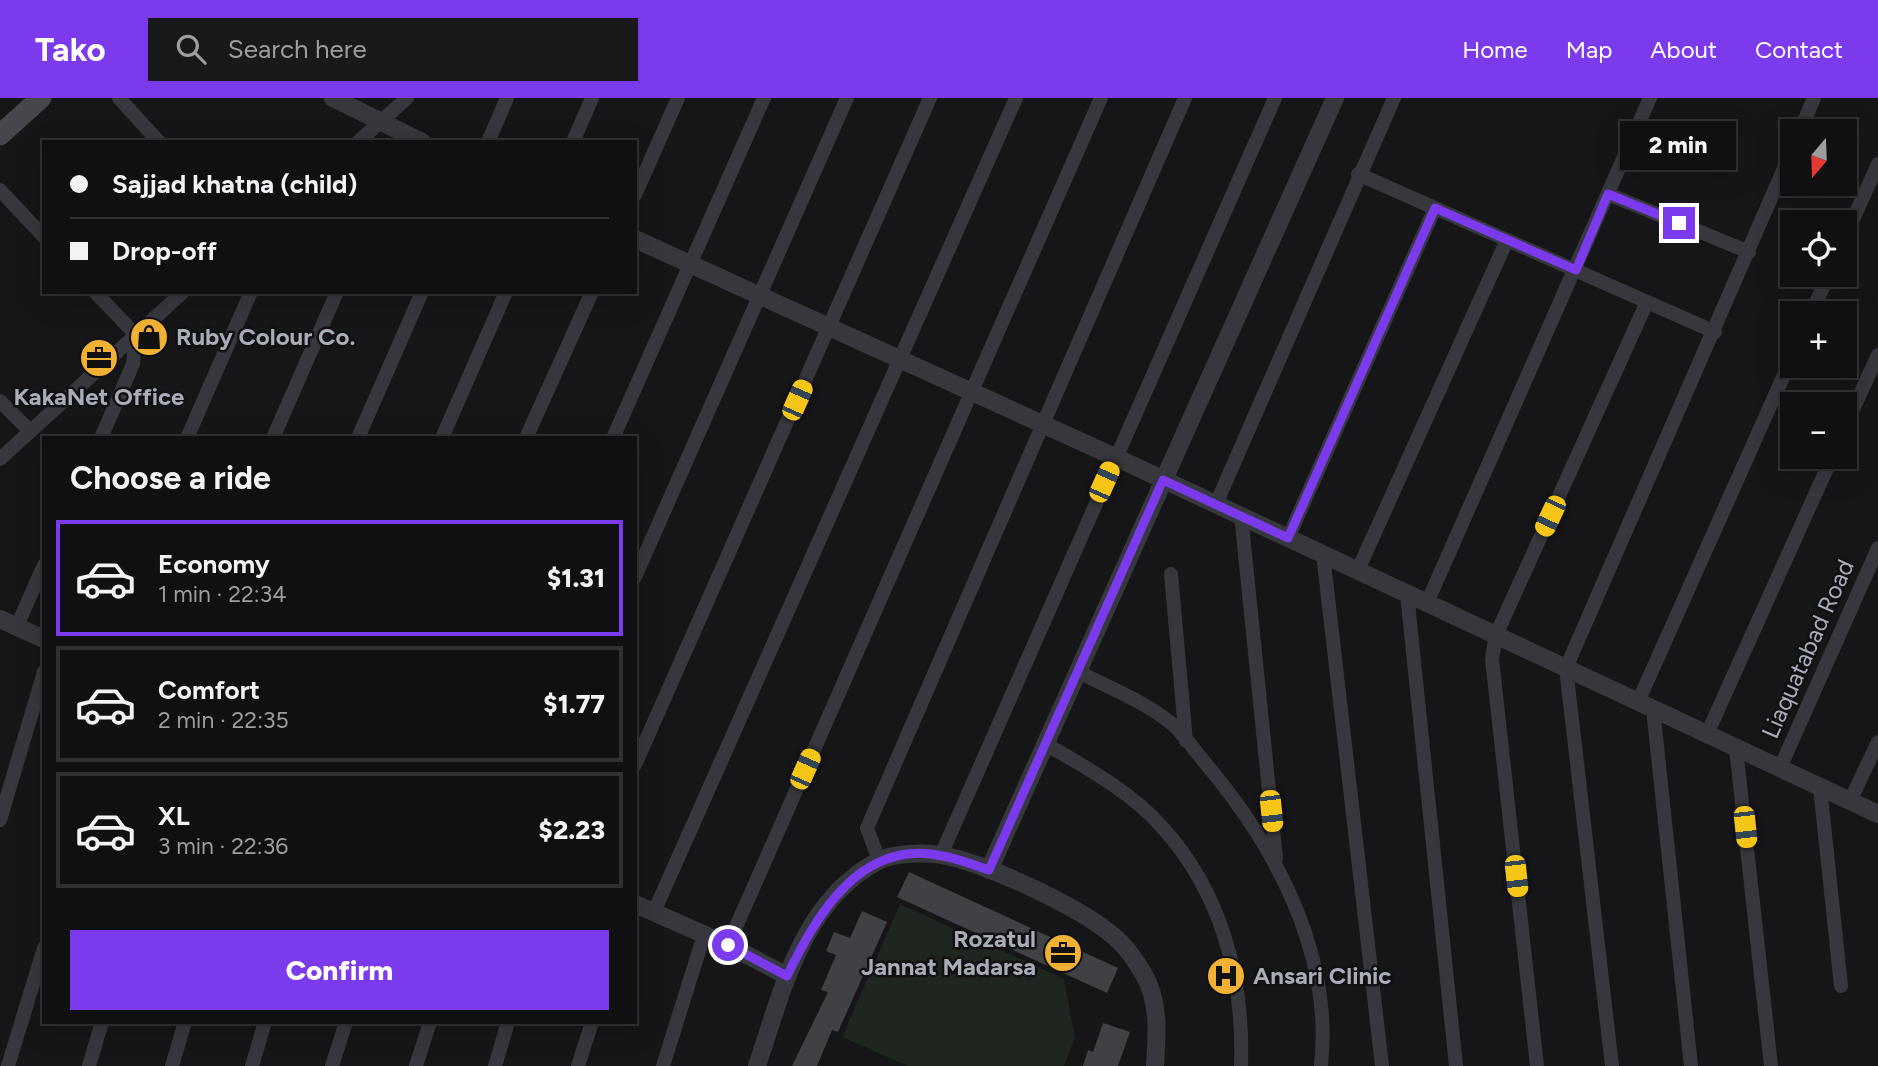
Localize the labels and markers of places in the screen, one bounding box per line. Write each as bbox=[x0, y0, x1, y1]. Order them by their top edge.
shop icon: Ruby Colour Co. bbox=[128, 316, 170, 358]
place label: Ruby Colour Co. bbox=[176, 322, 355, 351]
office icon: KakaNet Office bbox=[78, 337, 120, 379]
place label: KakaNet Office bbox=[14, 382, 184, 411]
place label: Rozatul Jannat Madarsa bbox=[861, 924, 1036, 981]
office icon: Rozatul Jannat Madarsa bbox=[1042, 932, 1084, 974]
hospital icon: Ansari Clinic bbox=[1205, 955, 1247, 997]
place label: Ansari Clinic bbox=[1253, 961, 1391, 990]

